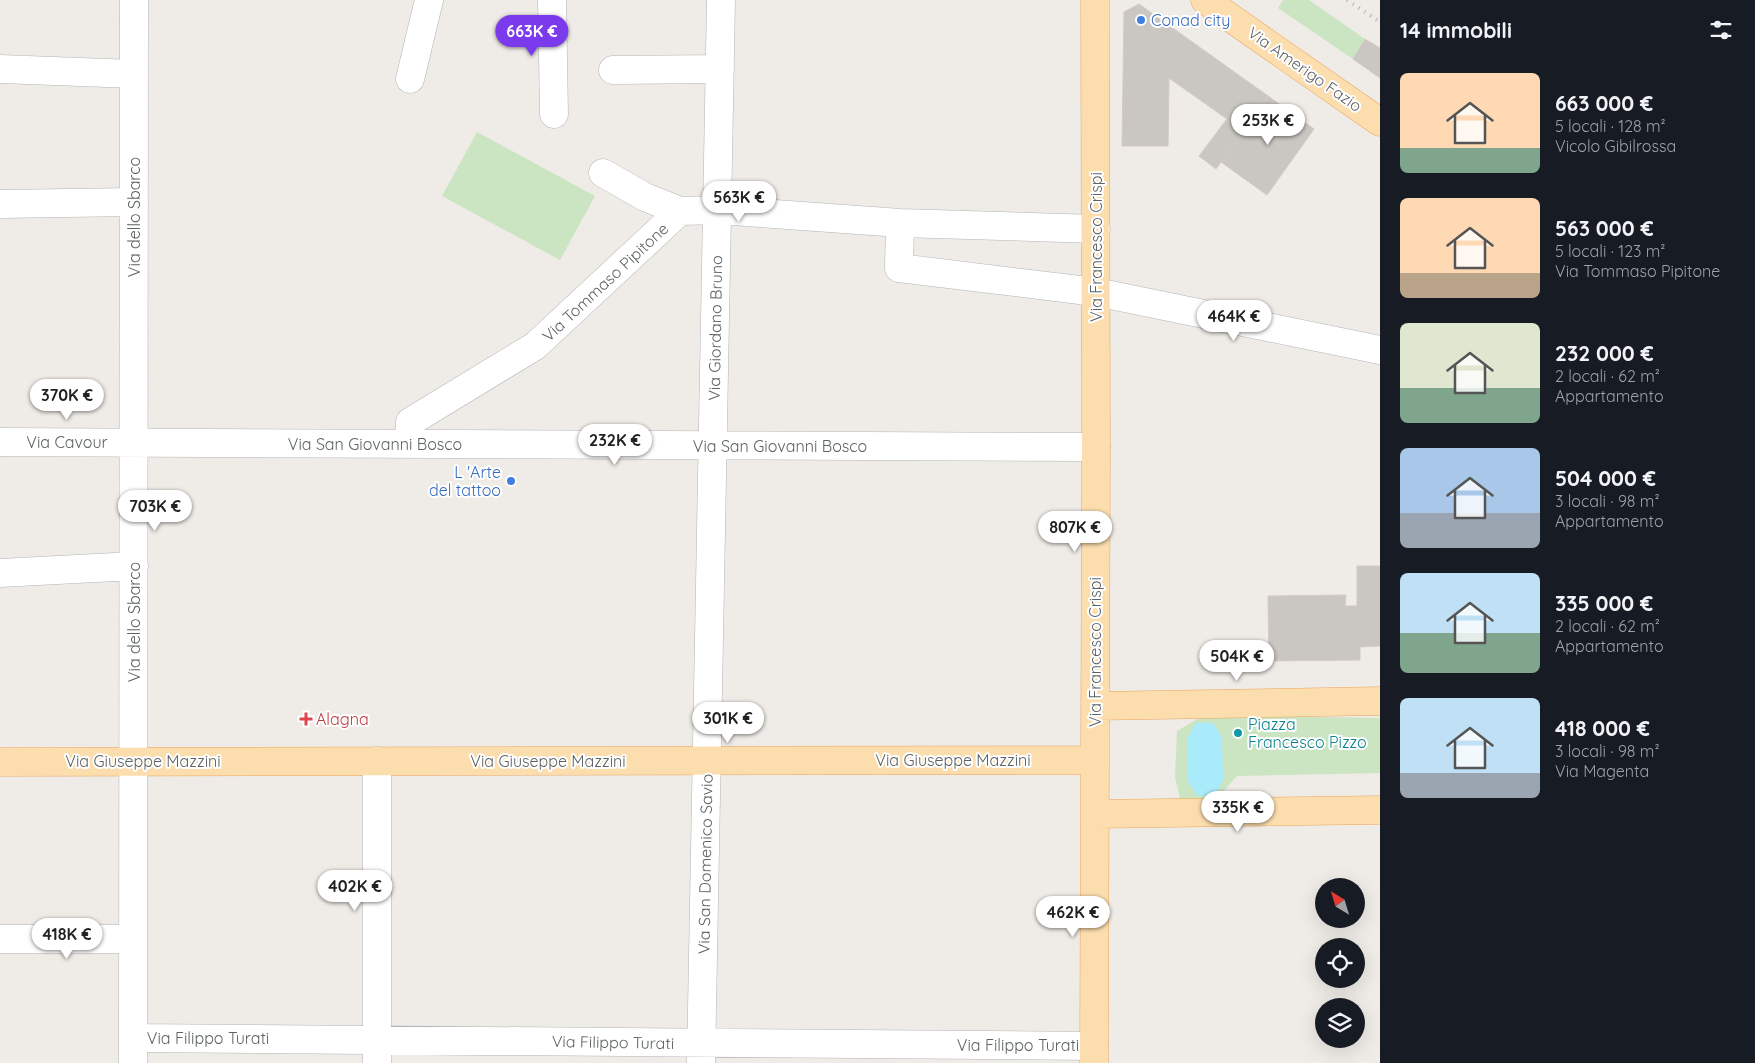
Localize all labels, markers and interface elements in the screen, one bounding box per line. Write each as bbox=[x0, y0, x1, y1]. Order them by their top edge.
place label: Conad city bbox=[1151, 10, 1230, 30]
marker: Conad city bbox=[1135, 14, 1147, 26]
pin: 663K € bbox=[491, 15, 573, 57]
icon: filters bbox=[1707, 16, 1735, 44]
text: 14 immobili bbox=[1400, 17, 1512, 43]
text: 663K € bbox=[506, 21, 558, 41]
street label: Via Amerigo Fazio bbox=[1244, 22, 1366, 116]
text: 663 000 € bbox=[1555, 90, 1653, 116]
icon: home bbox=[1440, 93, 1500, 153]
pin: 253K € bbox=[1227, 104, 1309, 146]
text: 253K € bbox=[1242, 110, 1294, 130]
text: 5 locali · 128 m² bbox=[1555, 116, 1666, 136]
text: Vicolo Gibilrossa bbox=[1555, 136, 1676, 156]
street label: Via dello Sbarco bbox=[124, 157, 144, 277]
street label: Via Francesco Crispi bbox=[1086, 172, 1106, 322]
pin: 563K € bbox=[698, 180, 780, 223]
text: 563K € bbox=[713, 187, 765, 207]
text: 563 000 € bbox=[1555, 215, 1654, 241]
street label: Via Tommaso Pipitone bbox=[538, 218, 672, 346]
icon: home bbox=[1440, 218, 1500, 278]
text: 5 locali · 123 m² bbox=[1555, 241, 1665, 261]
street label: Via Giordano Bruno bbox=[704, 255, 726, 401]
text: Via Tommaso Pipitone bbox=[1555, 261, 1720, 281]
pin: 464K € bbox=[1193, 300, 1275, 342]
text: 464K € bbox=[1208, 306, 1260, 326]
text: 232 000 € bbox=[1555, 340, 1654, 366]
icon: home bbox=[1440, 343, 1500, 403]
text: 2 locali · 62 m² bbox=[1555, 366, 1660, 386]
pin: 370K € bbox=[26, 378, 108, 421]
text: 370K € bbox=[41, 385, 93, 405]
text: Appartamento bbox=[1555, 386, 1664, 406]
pin: 232K € bbox=[574, 424, 656, 466]
text: 232K € bbox=[589, 430, 641, 450]
street label: Via Cavour bbox=[26, 432, 108, 452]
street label: Via San Giovanni Bosco bbox=[288, 434, 462, 454]
street label: Via San Giovanni Bosco bbox=[693, 436, 867, 456]
place label: L 'Arte del tattoo bbox=[429, 462, 501, 500]
text: 504 000 € bbox=[1555, 465, 1656, 491]
icon: home bbox=[1440, 468, 1500, 528]
marker: L 'Arte del tattoo bbox=[505, 475, 517, 487]
pin: 703K € bbox=[114, 490, 196, 532]
text: 3 locali · 98 m² bbox=[1555, 491, 1659, 511]
text: 703K € bbox=[129, 496, 181, 516]
pin: 807K € bbox=[1034, 510, 1116, 553]
text: Appartamento bbox=[1555, 511, 1664, 531]
text: 807K € bbox=[1049, 517, 1101, 537]
street label: Via dello Sbarco bbox=[124, 562, 144, 682]
street label: Via Francesco Crispi bbox=[1085, 577, 1105, 727]
text: 335 000 € bbox=[1555, 590, 1653, 616]
icon: home bbox=[1440, 593, 1500, 653]
text: 2 locali · 62 m² bbox=[1555, 616, 1660, 636]
text: Appartamento bbox=[1555, 636, 1664, 656]
pin: 504K € bbox=[1196, 640, 1278, 682]
text: 504K € bbox=[1210, 646, 1264, 666]
pin: 301K € bbox=[687, 702, 769, 744]
text: 301K € bbox=[703, 708, 753, 728]
place label: Alagna bbox=[316, 709, 369, 729]
marker: Alagna bbox=[300, 713, 312, 725]
place label: Piazza Francesco Pizzo bbox=[1248, 714, 1367, 752]
text: 418 000 € bbox=[1555, 715, 1650, 741]
icon: home bbox=[1440, 718, 1500, 778]
marker: Piazza Francesco Pizzo bbox=[1232, 727, 1244, 739]
text: 3 locali · 98 m² bbox=[1555, 741, 1659, 761]
street label: Via Giuseppe Mazzini bbox=[875, 750, 1031, 770]
street label: Via Giuseppe Mazzini bbox=[65, 751, 221, 771]
street label: Via Giuseppe Mazzini bbox=[470, 751, 626, 771]
text: Via Magenta bbox=[1555, 761, 1649, 781]
street label: Via San Domenico Savio bbox=[693, 774, 717, 954]
pin: 335K € bbox=[1197, 790, 1279, 833]
text: 335K € bbox=[1212, 797, 1264, 817]
pin: 402K € bbox=[314, 870, 396, 912]
text: 402K € bbox=[328, 876, 382, 896]
north arrow bbox=[1315, 878, 1365, 928]
map controls bbox=[1315, 878, 1365, 1048]
pin: 462K € bbox=[1032, 896, 1114, 938]
text: 462K € bbox=[1047, 902, 1099, 922]
pin: 418K € bbox=[26, 918, 108, 960]
text: 418K € bbox=[43, 924, 91, 944]
button: locate bbox=[1315, 938, 1365, 988]
button: layers bbox=[1315, 998, 1365, 1048]
street label: Via Filippo Turati bbox=[147, 1028, 269, 1048]
street label: Via Filippo Turati bbox=[552, 1031, 674, 1053]
street label: Via Filippo Turati bbox=[957, 1035, 1079, 1055]

